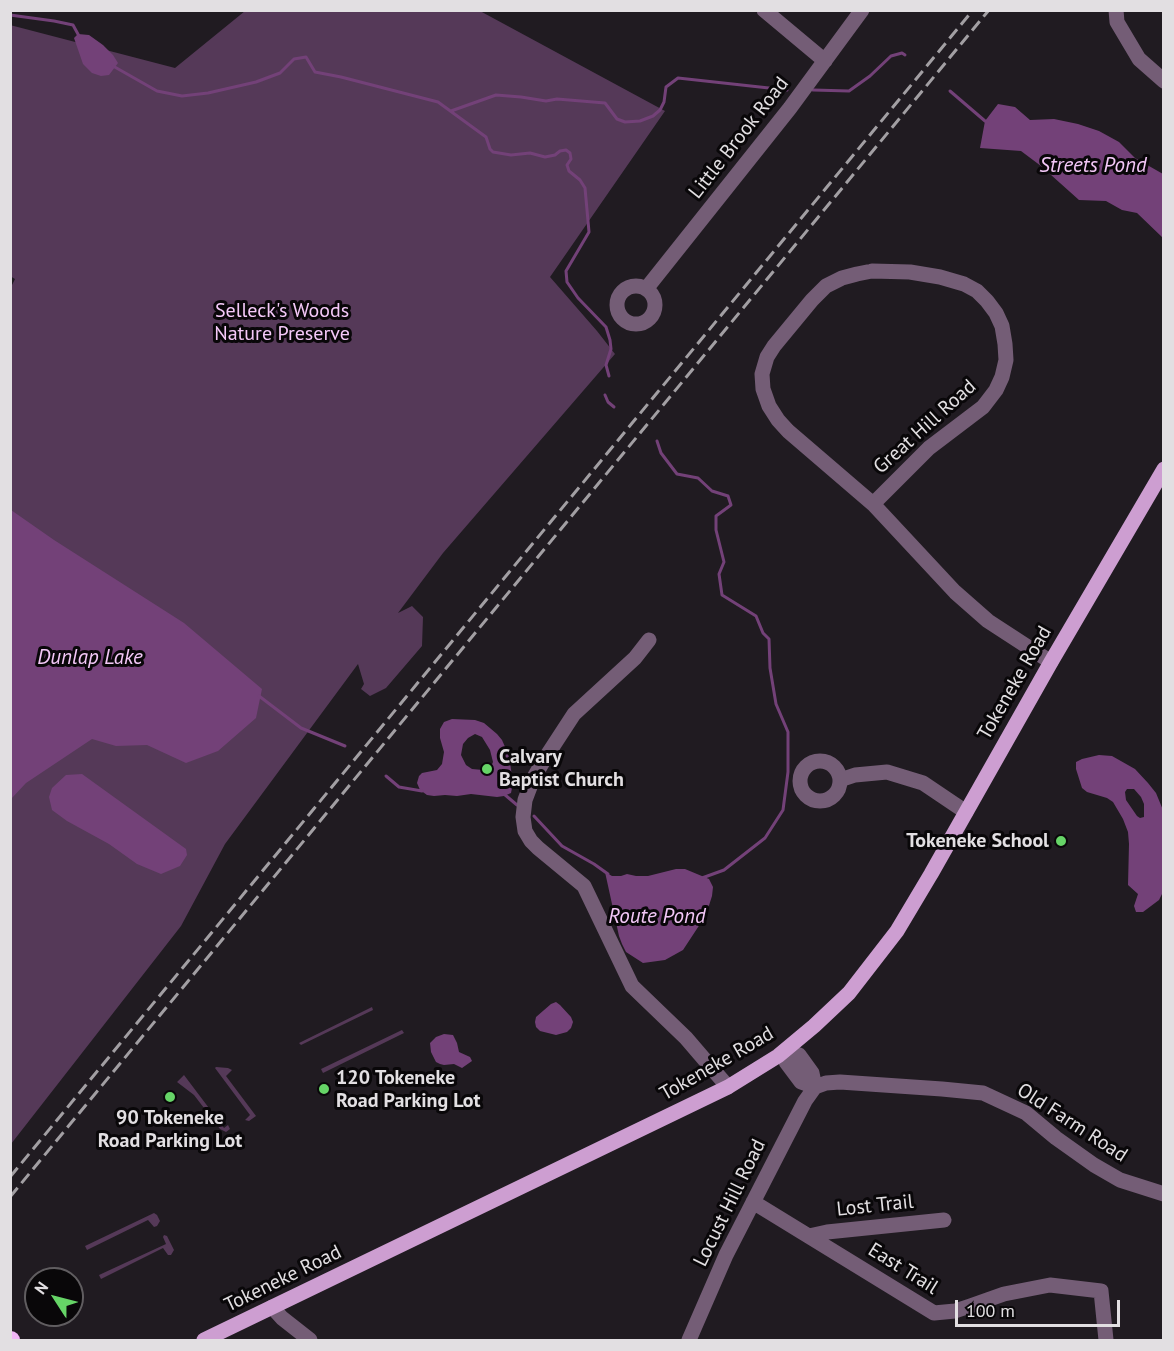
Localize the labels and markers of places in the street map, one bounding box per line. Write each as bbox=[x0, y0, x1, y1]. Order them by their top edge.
place label: Calvary Baptist Church bbox=[499, 745, 624, 792]
marker: Calvary Baptist Church bbox=[480, 762, 494, 776]
place label: Tokeneke School bbox=[906, 829, 1049, 853]
marker: Tokeneke School bbox=[1054, 834, 1068, 848]
place label: 120 Tokeneke Road Parking Lot bbox=[336, 1066, 481, 1113]
marker: 120 Tokeneke Road Parking Lot bbox=[317, 1082, 331, 1096]
marker: 90 Tokeneke Road Parking Lot bbox=[163, 1090, 177, 1104]
place label: 90 Tokeneke Road Parking Lot bbox=[98, 1106, 242, 1153]

